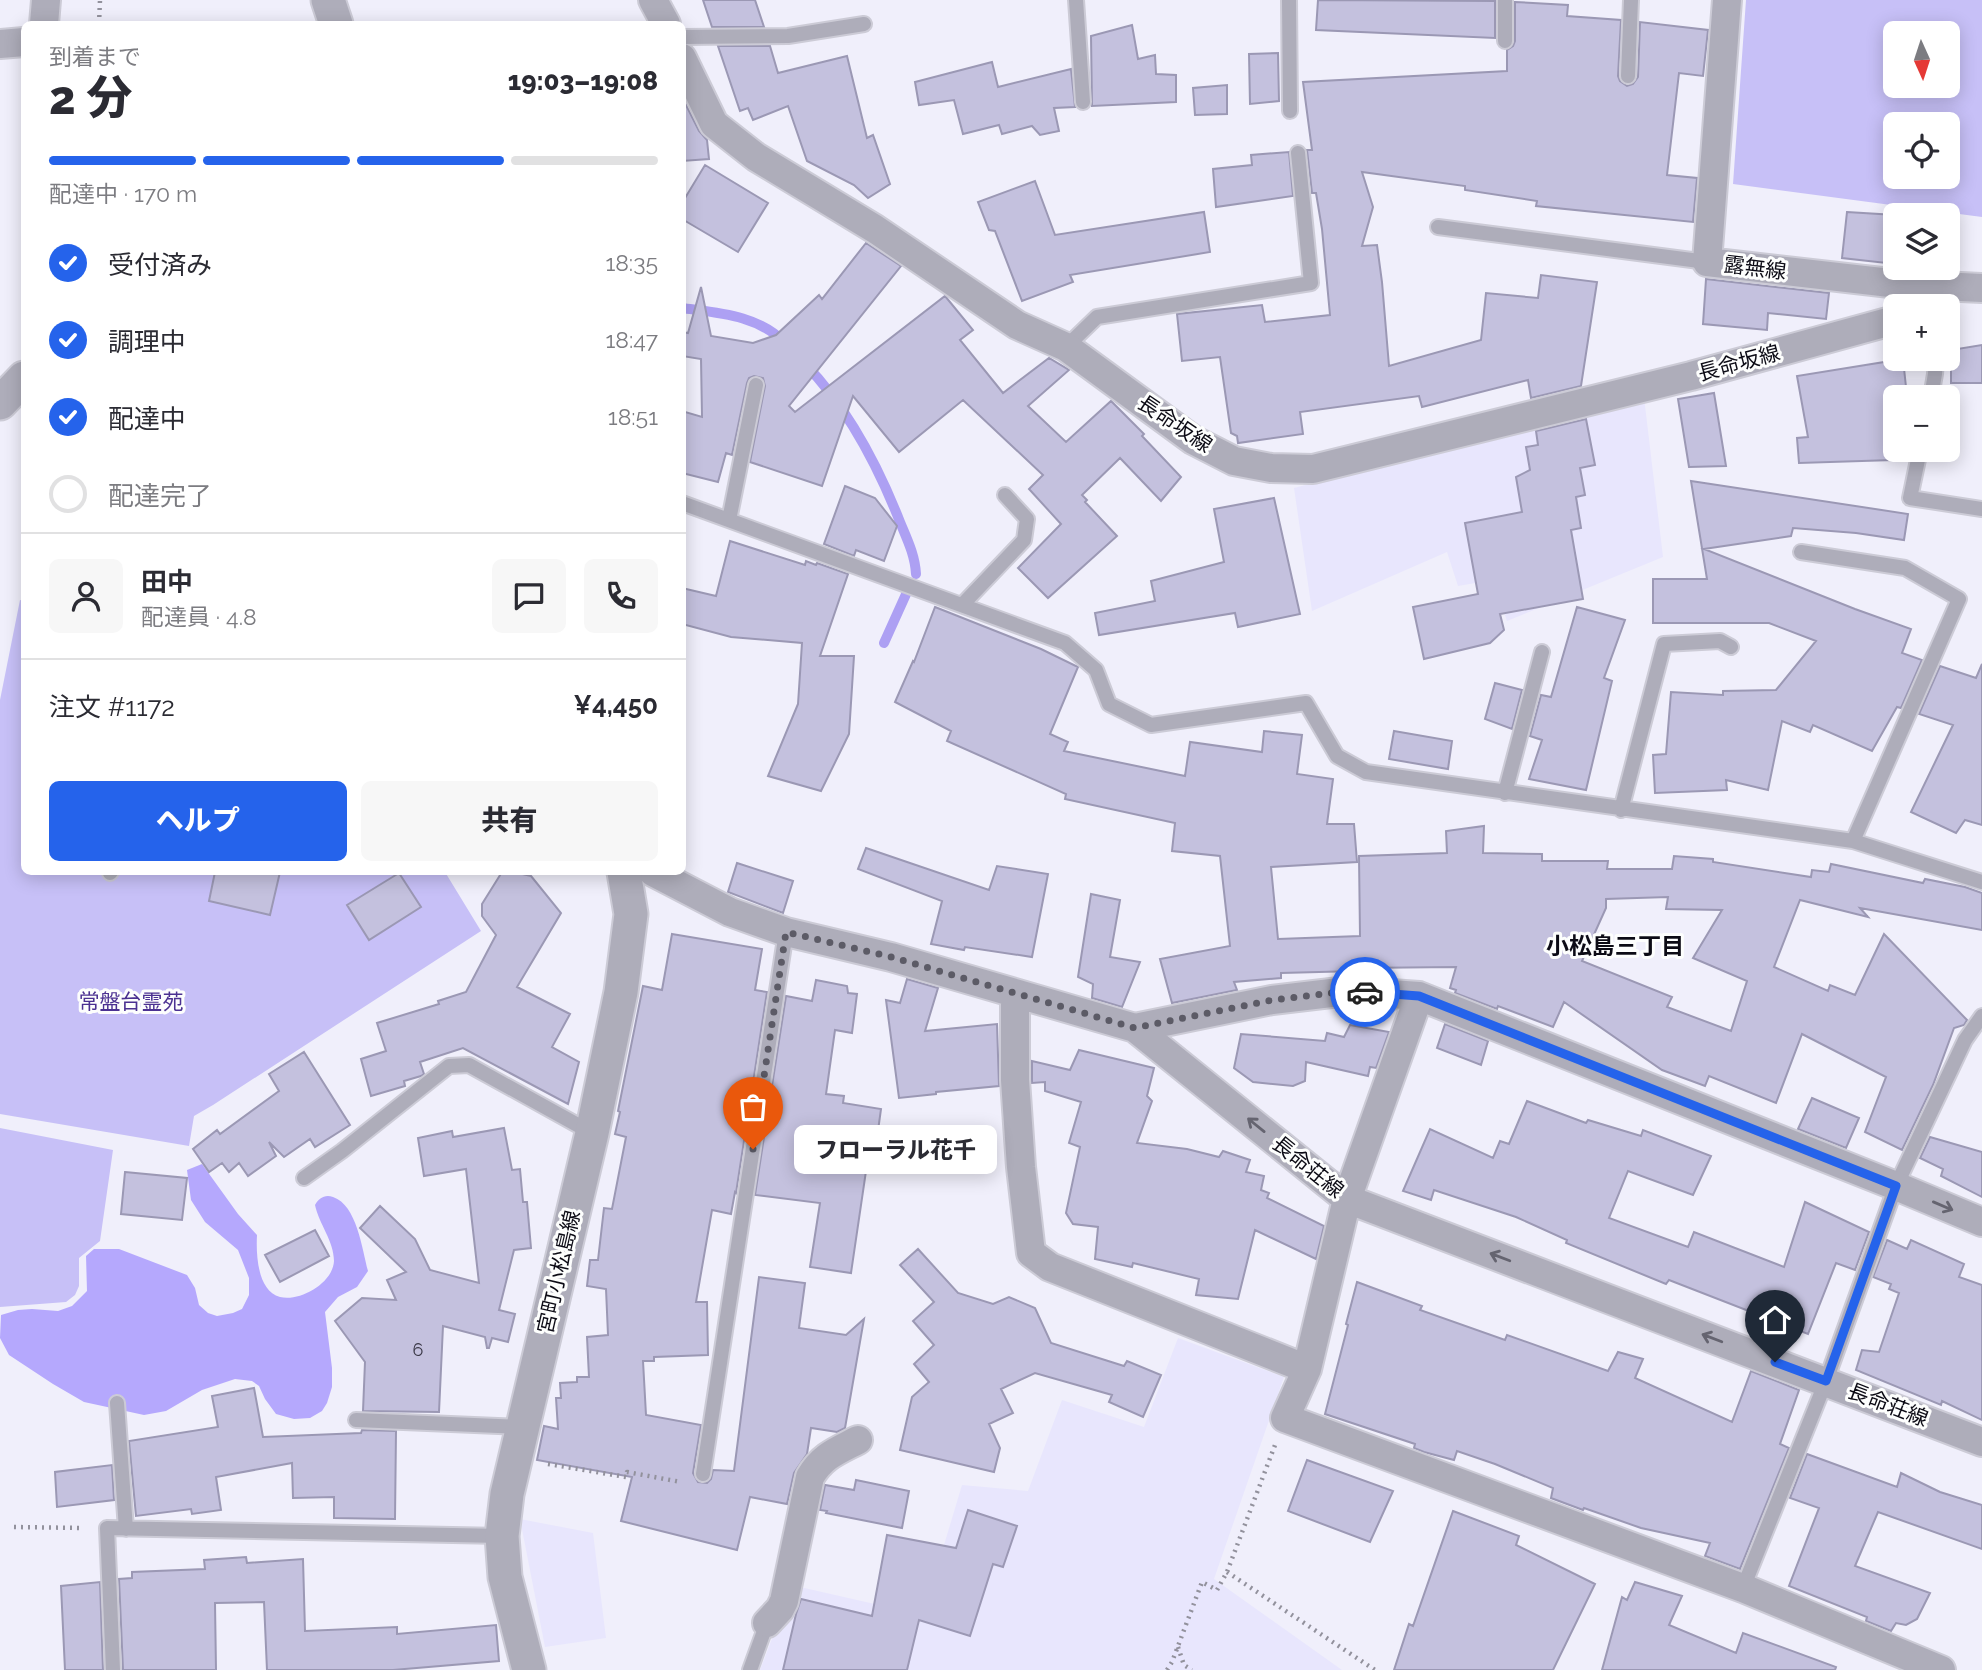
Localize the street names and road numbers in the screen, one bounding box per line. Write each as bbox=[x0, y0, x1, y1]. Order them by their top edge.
street label: 露無線 bbox=[1722, 251, 1788, 284]
street label: 長命坂線 bbox=[1695, 340, 1783, 385]
street label: 長命坂線 bbox=[1133, 390, 1217, 457]
street label: 長命荘線 bbox=[1268, 1130, 1349, 1203]
street label: 宮町小松島線 bbox=[532, 1208, 585, 1336]
street label: 長命荘線 bbox=[1844, 1378, 1932, 1431]

